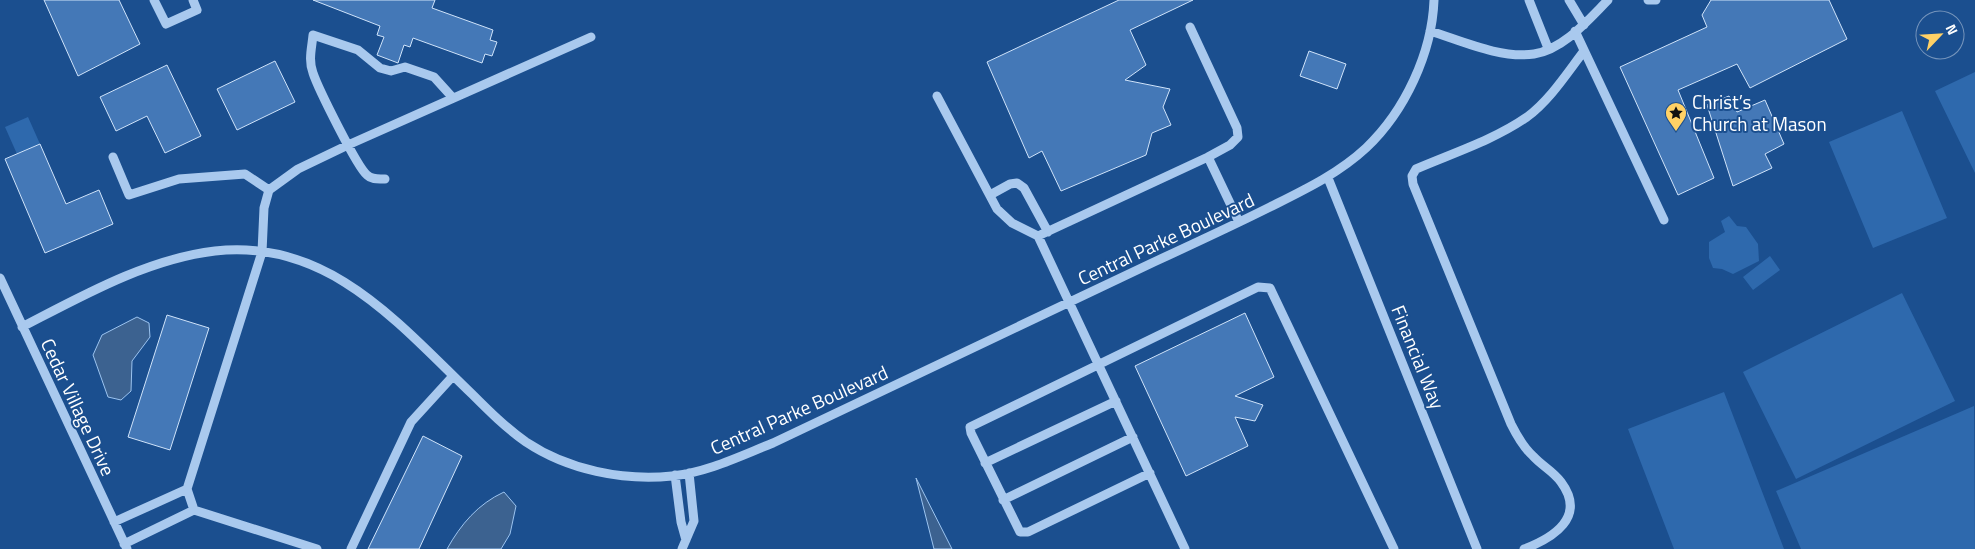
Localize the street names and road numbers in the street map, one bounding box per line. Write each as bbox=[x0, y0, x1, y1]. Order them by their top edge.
street label: Central Parke Boulevard bbox=[1073, 185, 1259, 292]
street label: Financial Way bbox=[1384, 300, 1452, 413]
street label: Cedar Village Drive bbox=[34, 333, 123, 480]
street label: Central Parke Boulevard bbox=[705, 357, 892, 462]

